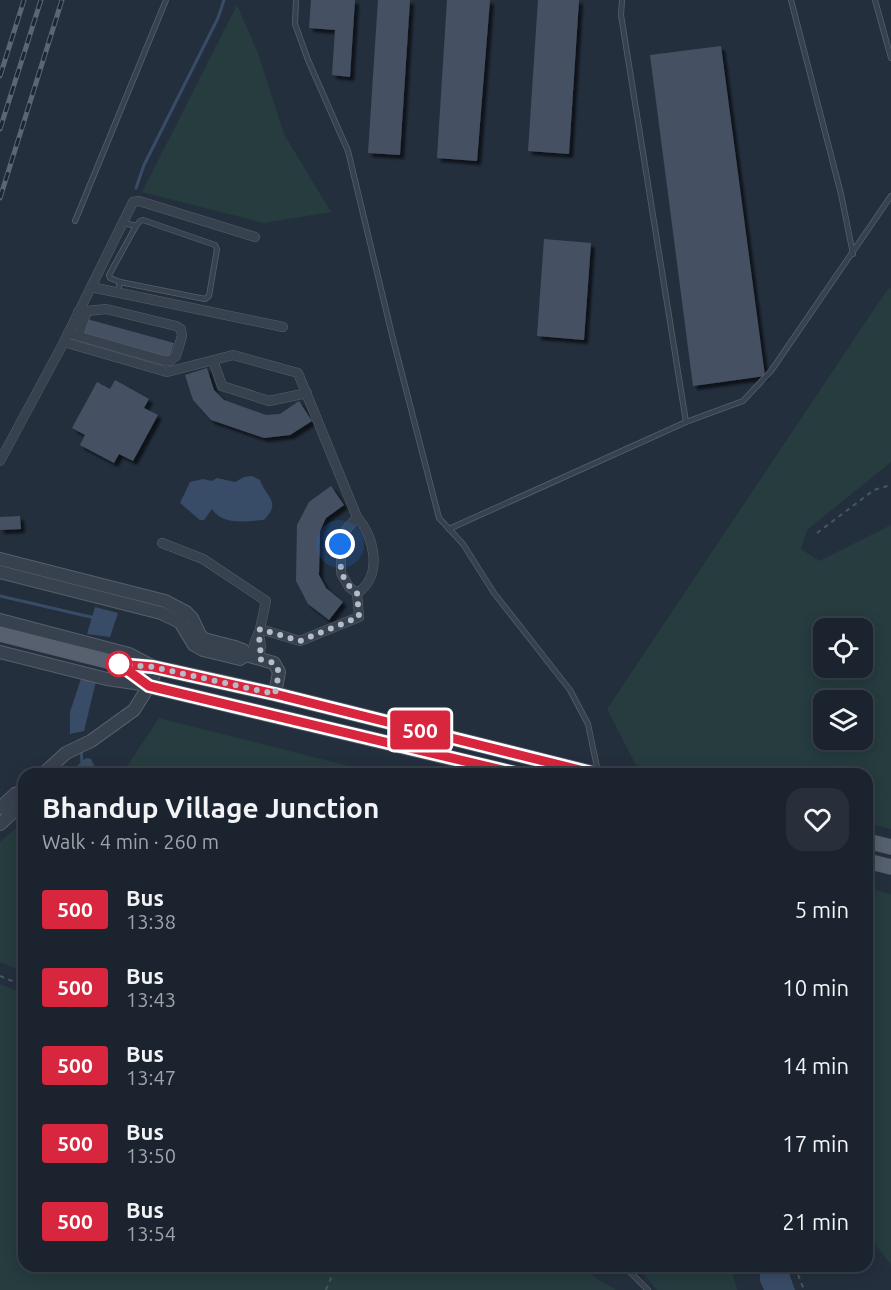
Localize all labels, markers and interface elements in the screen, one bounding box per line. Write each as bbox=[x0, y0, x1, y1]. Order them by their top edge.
your location bbox=[325, 529, 355, 559]
map controls bbox=[813, 618, 873, 750]
button: locate bbox=[813, 618, 873, 678]
unlabelled marker bbox=[106, 651, 132, 677]
button: layers bbox=[813, 690, 873, 750]
line badge: 500 bbox=[386, 710, 454, 750]
text: 500 bbox=[402, 718, 438, 742]
button: heart bbox=[786, 788, 849, 851]
text: Bhandup Village Junction bbox=[42, 792, 379, 823]
text: Walk · 4 min · 260 m bbox=[42, 830, 219, 853]
text: Bus bbox=[126, 885, 164, 910]
text: 500 bbox=[57, 897, 93, 921]
text: 5 min bbox=[795, 897, 849, 922]
text: 13:38 bbox=[126, 910, 176, 933]
text: Bus bbox=[126, 963, 164, 988]
text: 500 bbox=[57, 975, 93, 999]
text: 10 min bbox=[782, 975, 849, 1000]
text: 13:43 bbox=[126, 988, 176, 1011]
text: Bus bbox=[126, 1041, 164, 1066]
text: 500 bbox=[57, 1053, 93, 1077]
text: 14 min bbox=[782, 1053, 849, 1078]
text: 13:47 bbox=[126, 1066, 176, 1089]
text: Bus bbox=[126, 1119, 164, 1144]
text: 500 bbox=[57, 1131, 93, 1155]
text: 17 min bbox=[782, 1131, 849, 1156]
text: 13:50 bbox=[126, 1144, 176, 1167]
text: Bus bbox=[126, 1197, 164, 1222]
text: 500 bbox=[57, 1209, 93, 1233]
text: 21 min bbox=[782, 1209, 849, 1234]
text: 13:54 bbox=[126, 1222, 176, 1245]

